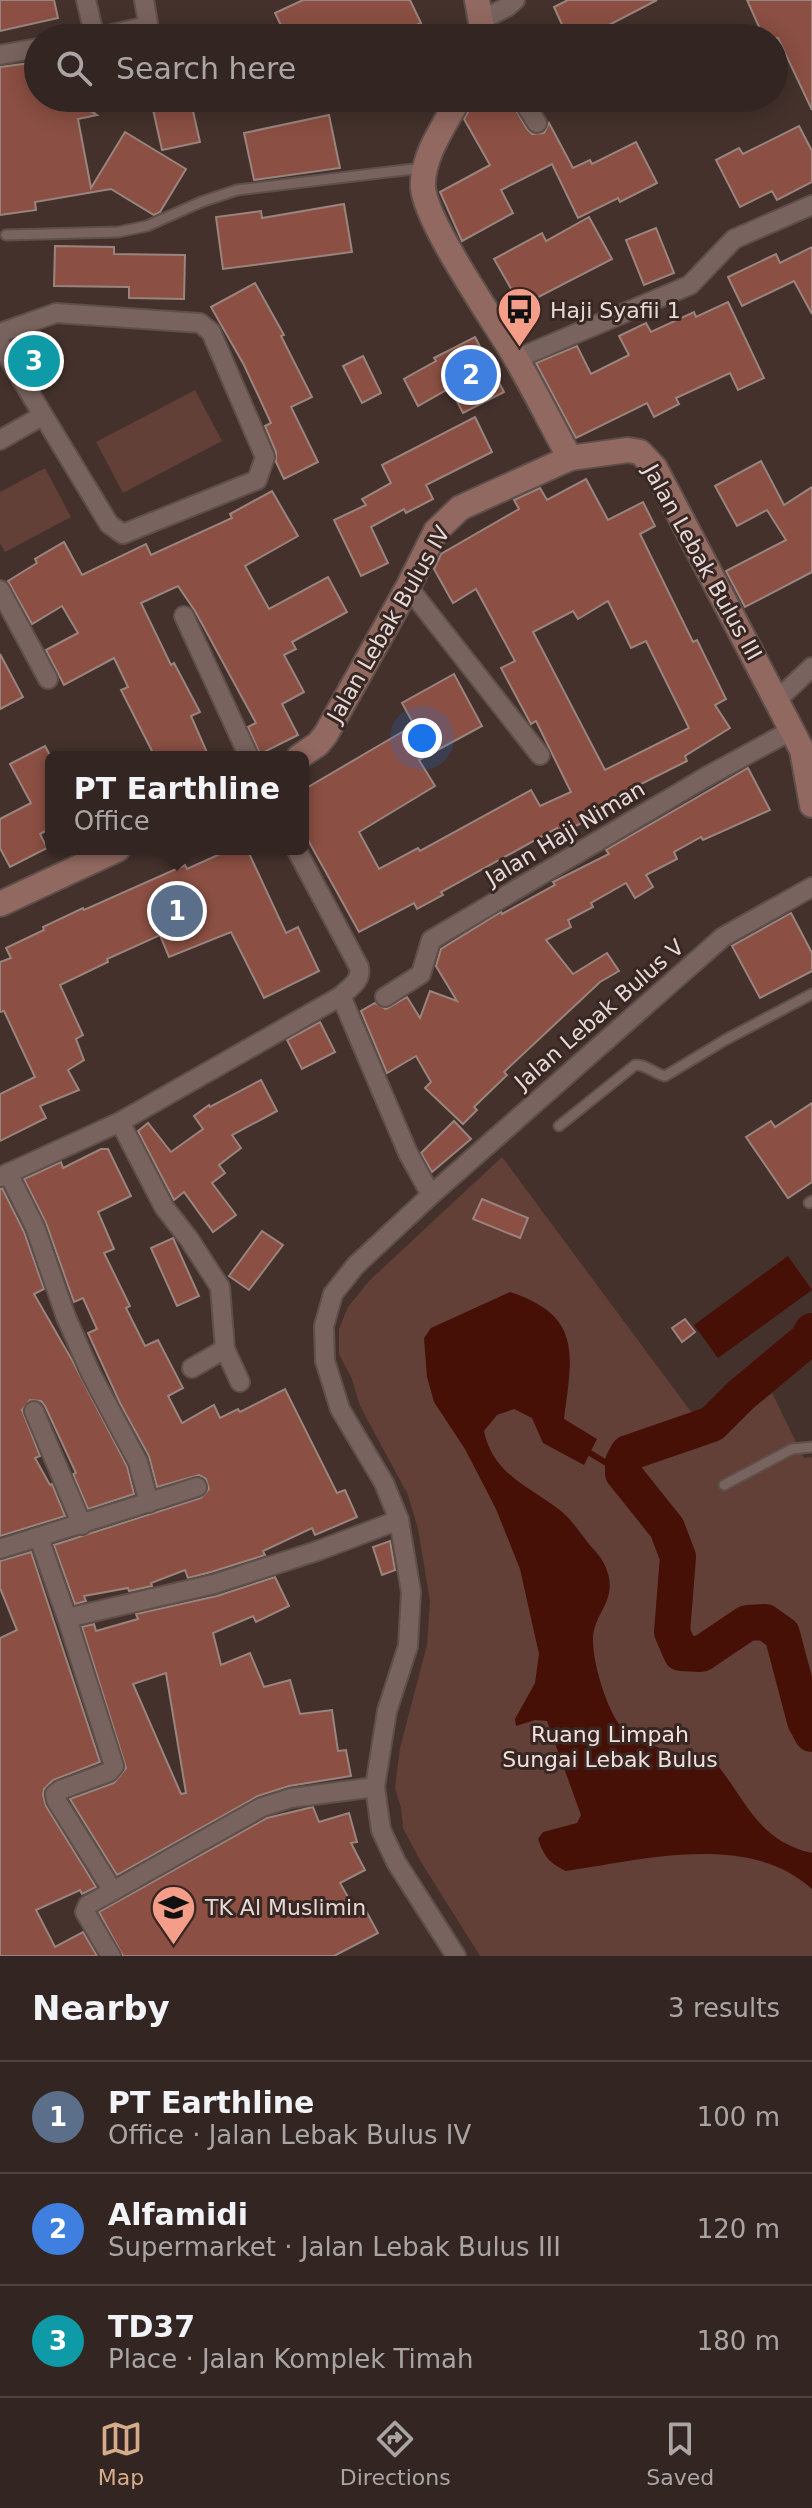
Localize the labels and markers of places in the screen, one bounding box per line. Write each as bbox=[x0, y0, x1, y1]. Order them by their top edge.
bus stop icon: Haji Syafii 1 bbox=[495, 286, 543, 349]
place label: Haji Syafii 1 bbox=[550, 298, 681, 323]
pin: 3 bbox=[8, 331, 60, 391]
pin: 2 bbox=[445, 345, 497, 405]
pin: 1 bbox=[151, 881, 203, 941]
school or university icon: TK Al Muslimin bbox=[150, 1883, 198, 1946]
place label: TK Al Muslimin bbox=[204, 1895, 366, 1920]

